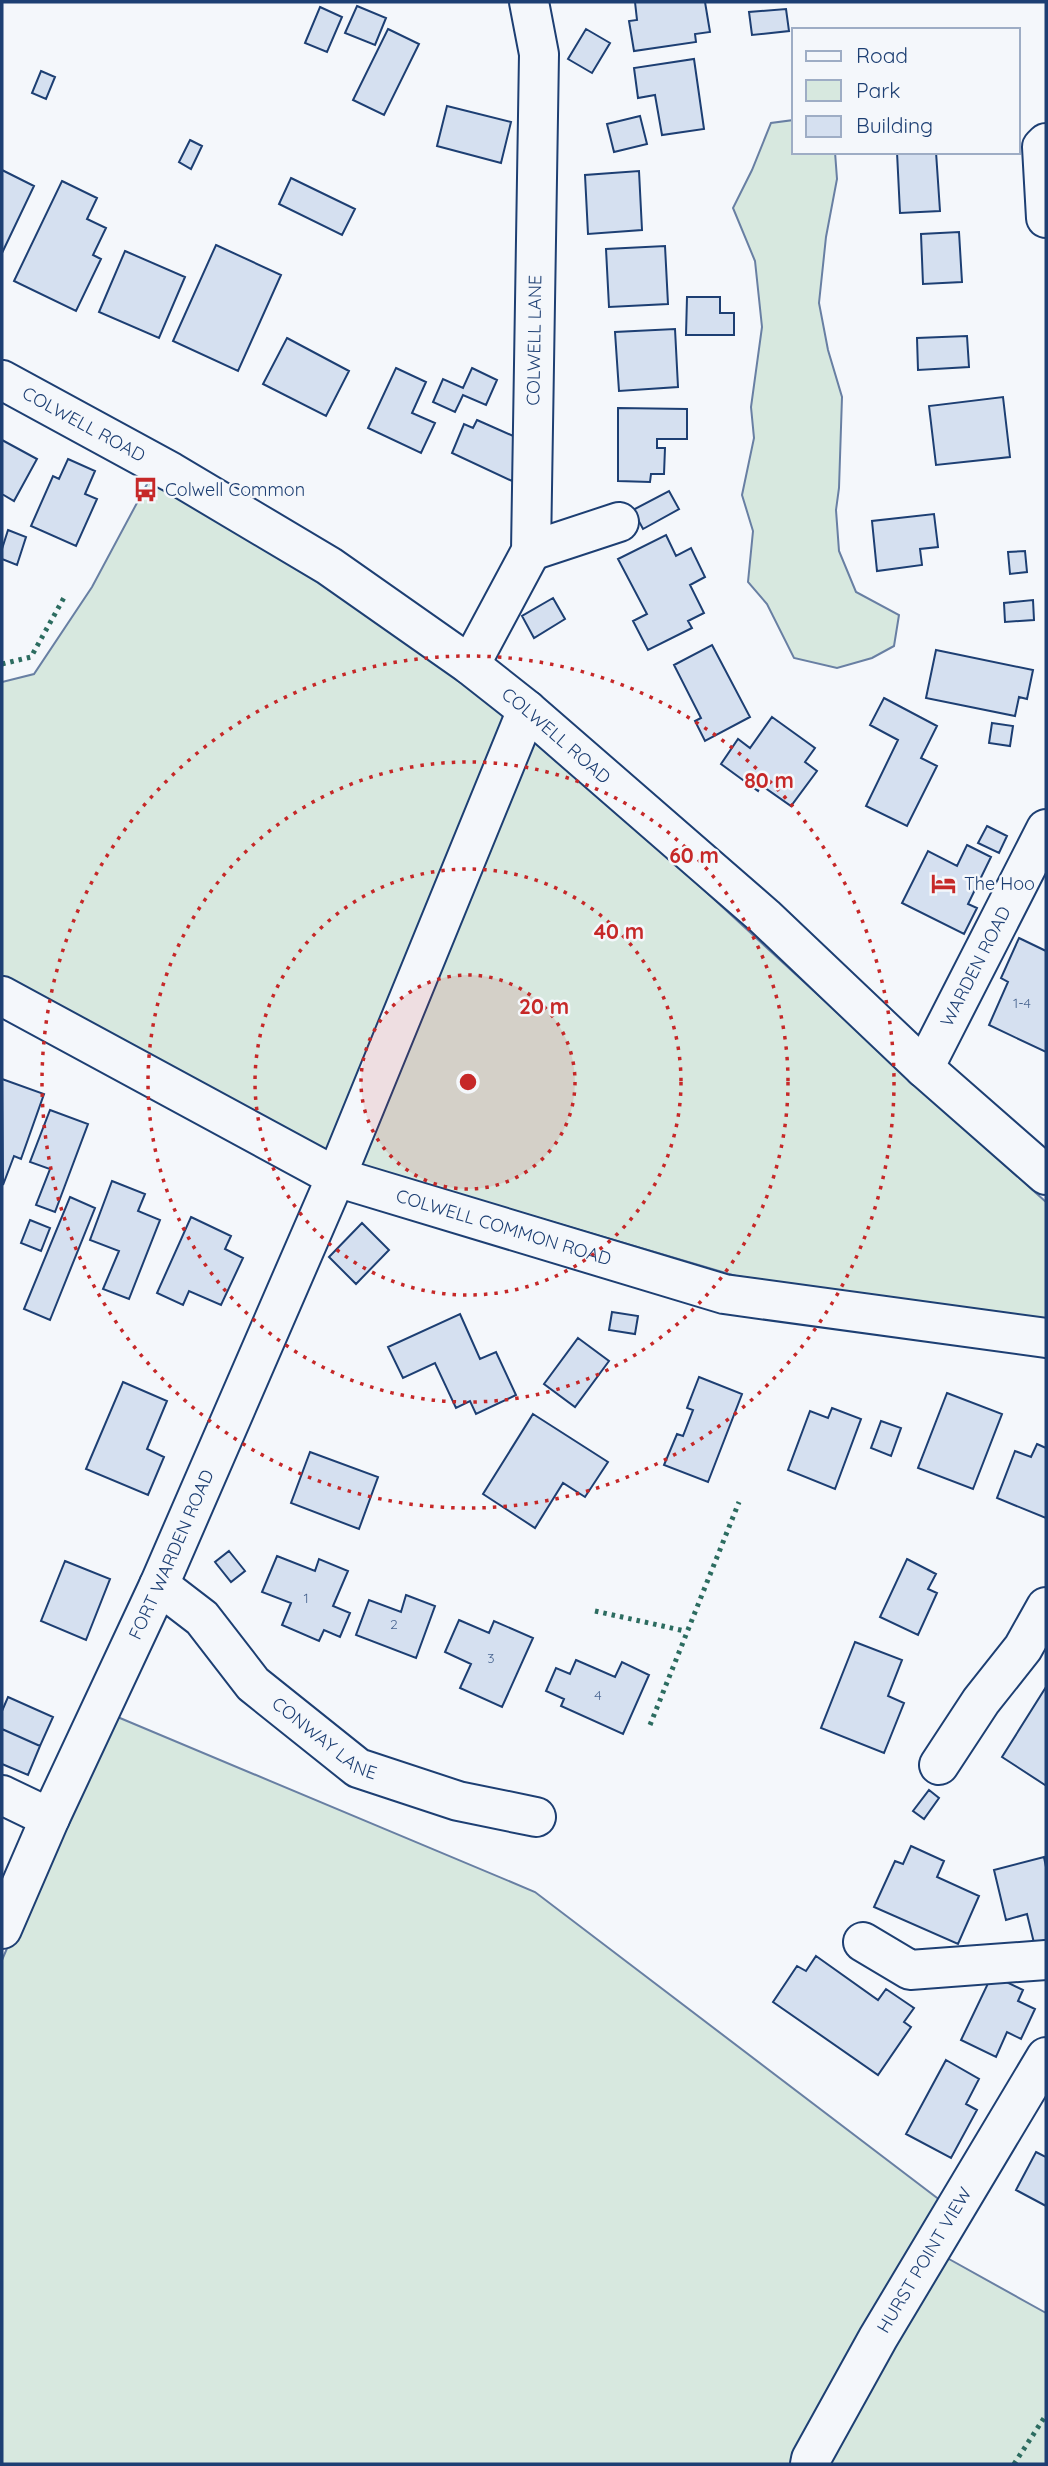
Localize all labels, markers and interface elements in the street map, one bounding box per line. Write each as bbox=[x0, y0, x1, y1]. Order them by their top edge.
legend bbox=[792, 28, 1020, 154]
text: Road bbox=[856, 42, 908, 68]
text: Park bbox=[856, 77, 900, 103]
text: Building bbox=[856, 112, 933, 138]
street label: COLWELL LANE bbox=[521, 275, 546, 406]
street label: COLWELL ROAD bbox=[18, 381, 149, 467]
bus stop icon: Colwell Common bbox=[131, 476, 159, 504]
place label: Colwell Common bbox=[165, 478, 305, 501]
street label: COLWELL ROAD bbox=[497, 682, 616, 789]
text: 80 m bbox=[744, 767, 794, 793]
text: 60 m bbox=[669, 842, 719, 868]
hotel icon: The Hoo bbox=[930, 870, 958, 898]
place label: The Hoo bbox=[964, 872, 1035, 895]
street label: WARDEN ROAD bbox=[935, 902, 1016, 1030]
text: 40 m bbox=[594, 918, 644, 944]
text: 20 m bbox=[519, 993, 569, 1019]
house number: 1-4 bbox=[1013, 994, 1031, 1012]
centre of rings bbox=[456, 1070, 480, 1094]
street label: COLWELL COMMON ROAD bbox=[393, 1184, 614, 1270]
street label: FORT WARDEN ROAD bbox=[123, 1466, 219, 1643]
house number: 1 bbox=[303, 1589, 309, 1607]
house number: 2 bbox=[390, 1615, 398, 1633]
house number: 3 bbox=[487, 1649, 495, 1667]
house number: 4 bbox=[594, 1686, 602, 1704]
street label: CONWAY LANE bbox=[267, 1692, 380, 1784]
street label: HURST POINT VIEW bbox=[872, 2183, 976, 2337]

